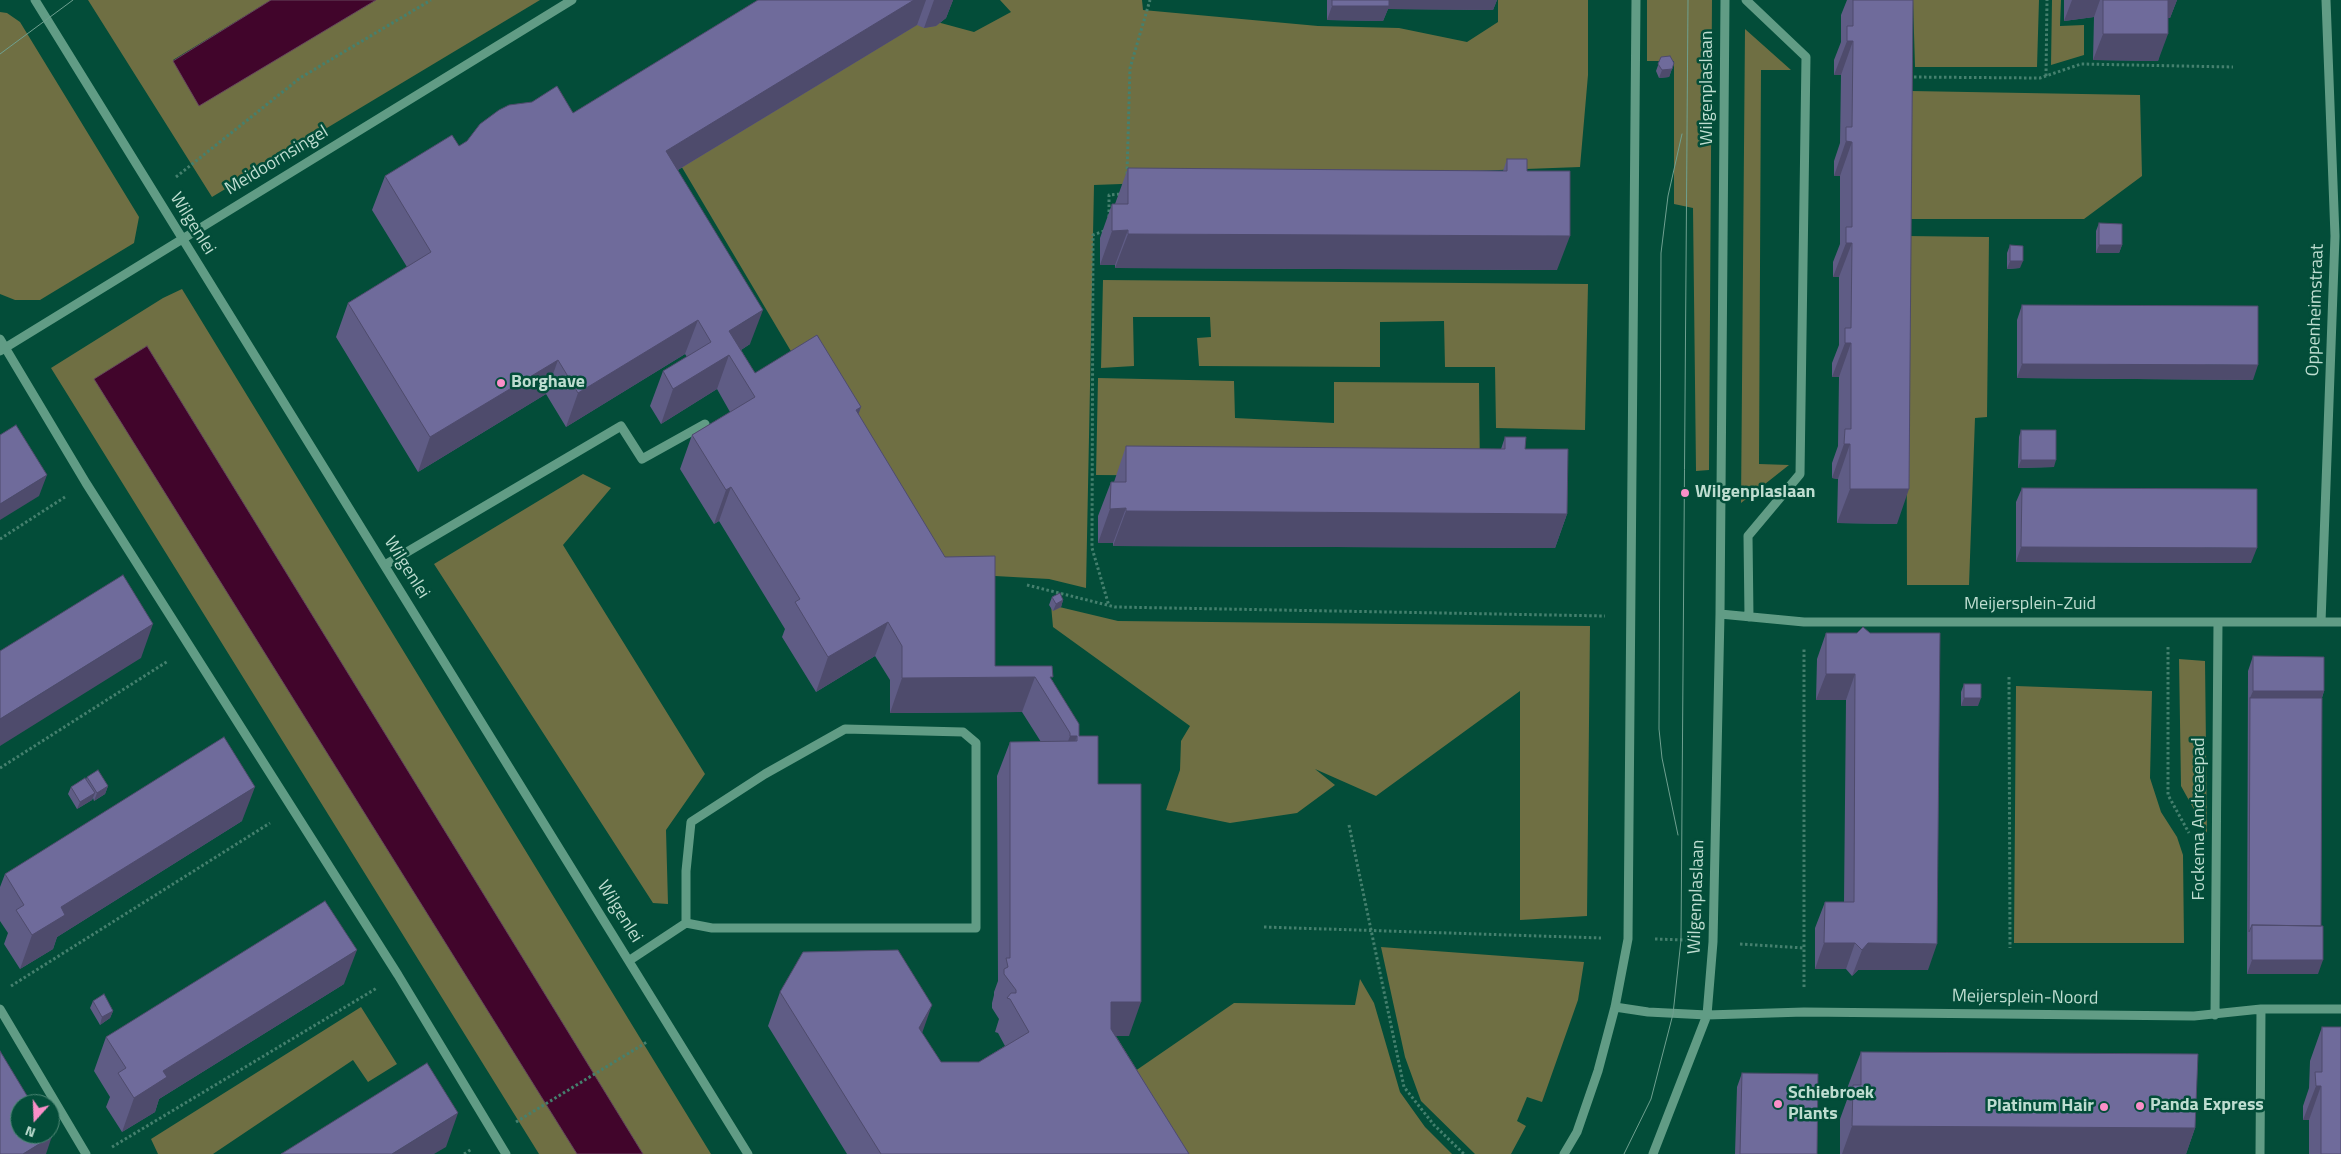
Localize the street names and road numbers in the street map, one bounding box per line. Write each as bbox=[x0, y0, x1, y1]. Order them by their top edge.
street label: Wilgenplaslaan bbox=[1697, 31, 1719, 145]
street label: Meidoornsingel bbox=[221, 122, 333, 200]
street label: Wilgenlei bbox=[164, 189, 220, 259]
street label: Oppenheimstraat bbox=[2303, 243, 2329, 377]
street label: Wilgenlei bbox=[378, 533, 434, 603]
street label: Meijersplein-Zuid bbox=[1964, 594, 2096, 616]
street label: Fockema Andreaepad bbox=[2189, 737, 2211, 901]
street label: Wilgenplaslaan bbox=[1684, 839, 1710, 955]
street label: Wilgenlei bbox=[591, 877, 647, 947]
street label: Meijersplein-Noord bbox=[1952, 986, 2098, 1010]

